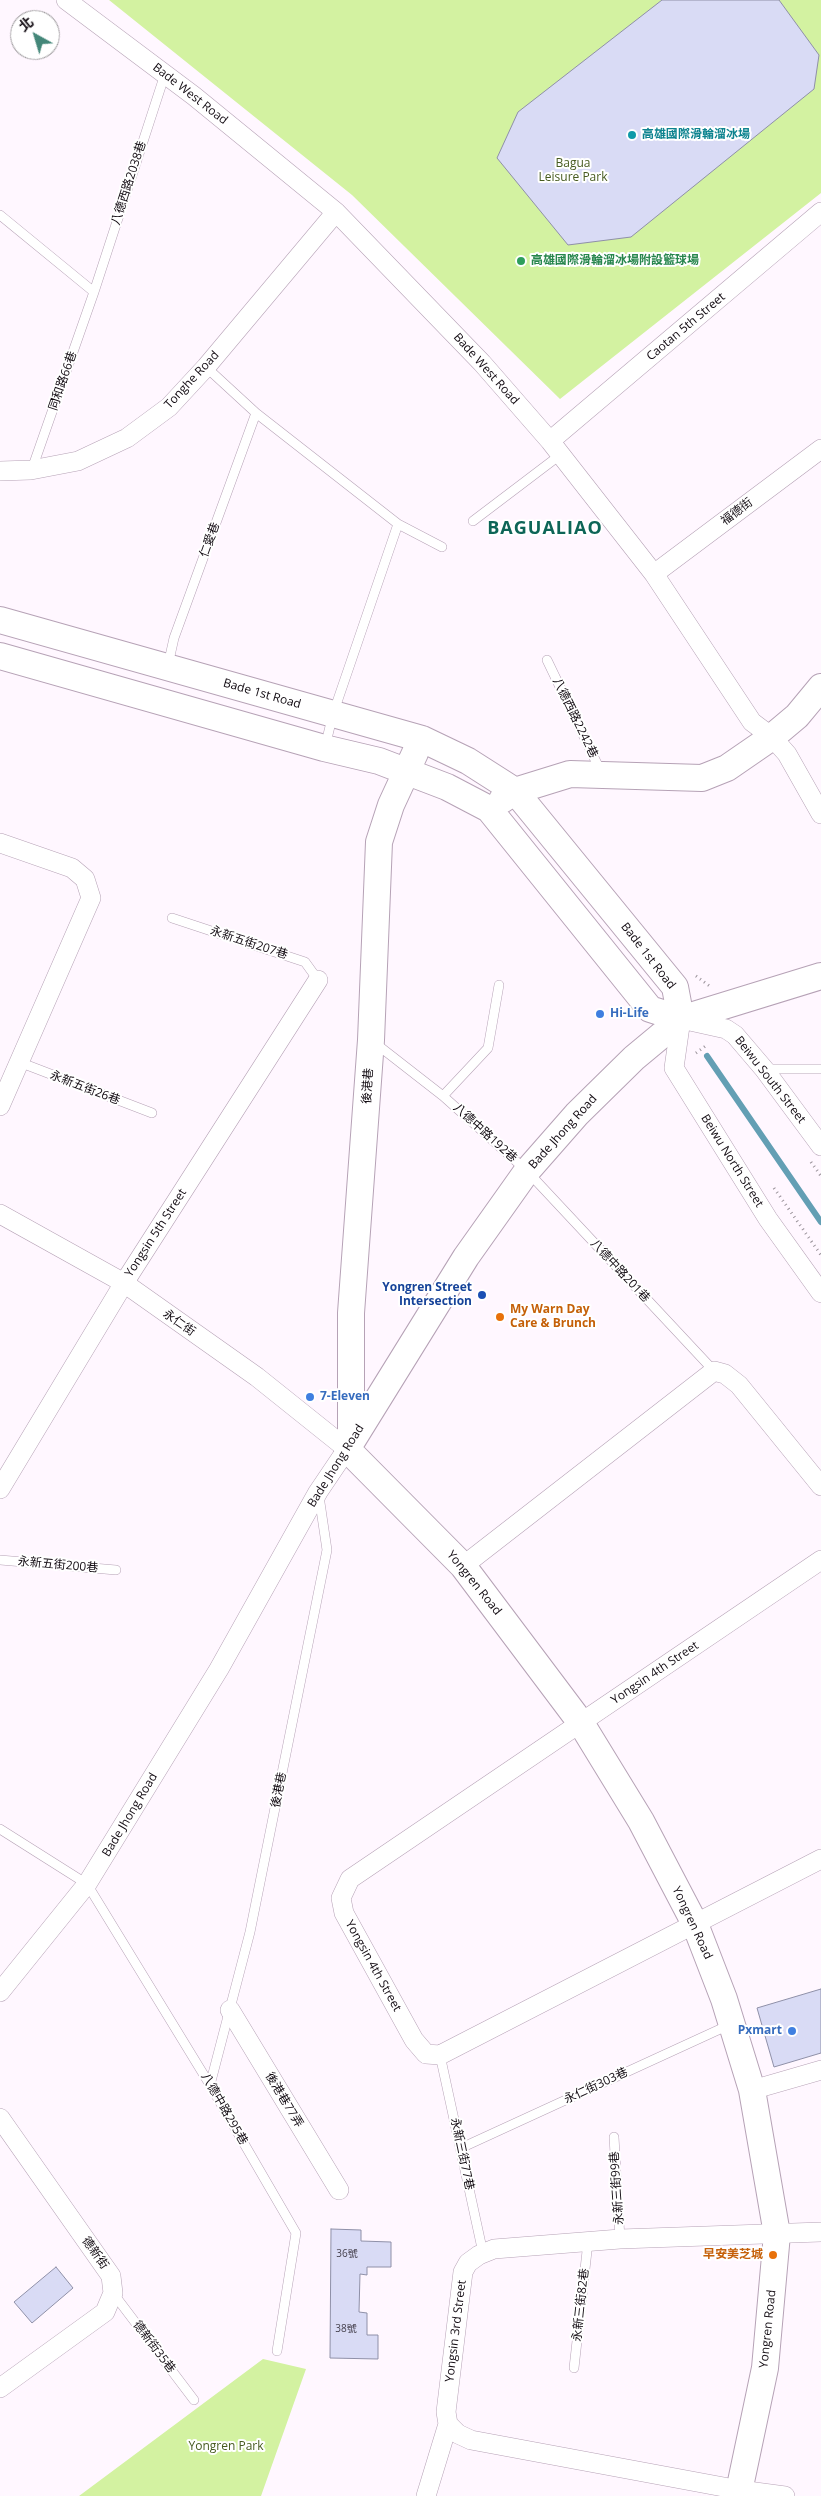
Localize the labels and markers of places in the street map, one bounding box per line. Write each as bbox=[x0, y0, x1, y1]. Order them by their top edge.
place label: 高雄國際滑輪溜冰場 bbox=[642, 128, 750, 142]
marker: 高雄國際滑輪溜冰場 bbox=[626, 129, 638, 141]
place label: 高雄國際滑輪溜冰場附設籃球場 bbox=[531, 254, 699, 268]
marker: 高雄國際滑輪溜冰場附設籃球場 bbox=[515, 255, 527, 267]
place label: Hi-Life bbox=[610, 1007, 649, 1021]
marker: Hi-Life bbox=[594, 1008, 606, 1020]
place label: Yongren Street Intersection bbox=[382, 1281, 472, 1309]
marker: Yongren Street Intersection bbox=[476, 1289, 488, 1301]
place label: My Warn Day Care & Brunch bbox=[510, 1303, 596, 1331]
marker: My Warn Day Care & Brunch bbox=[494, 1311, 506, 1323]
place label: 7-Eleven bbox=[320, 1390, 370, 1404]
marker: 7-Eleven bbox=[304, 1391, 316, 1403]
place label: Pxmart bbox=[738, 2024, 782, 2038]
marker: Pxmart bbox=[786, 2025, 798, 2037]
place label: 早安美芝城 bbox=[703, 2248, 763, 2262]
marker: 早安美芝城 bbox=[767, 2249, 779, 2261]

